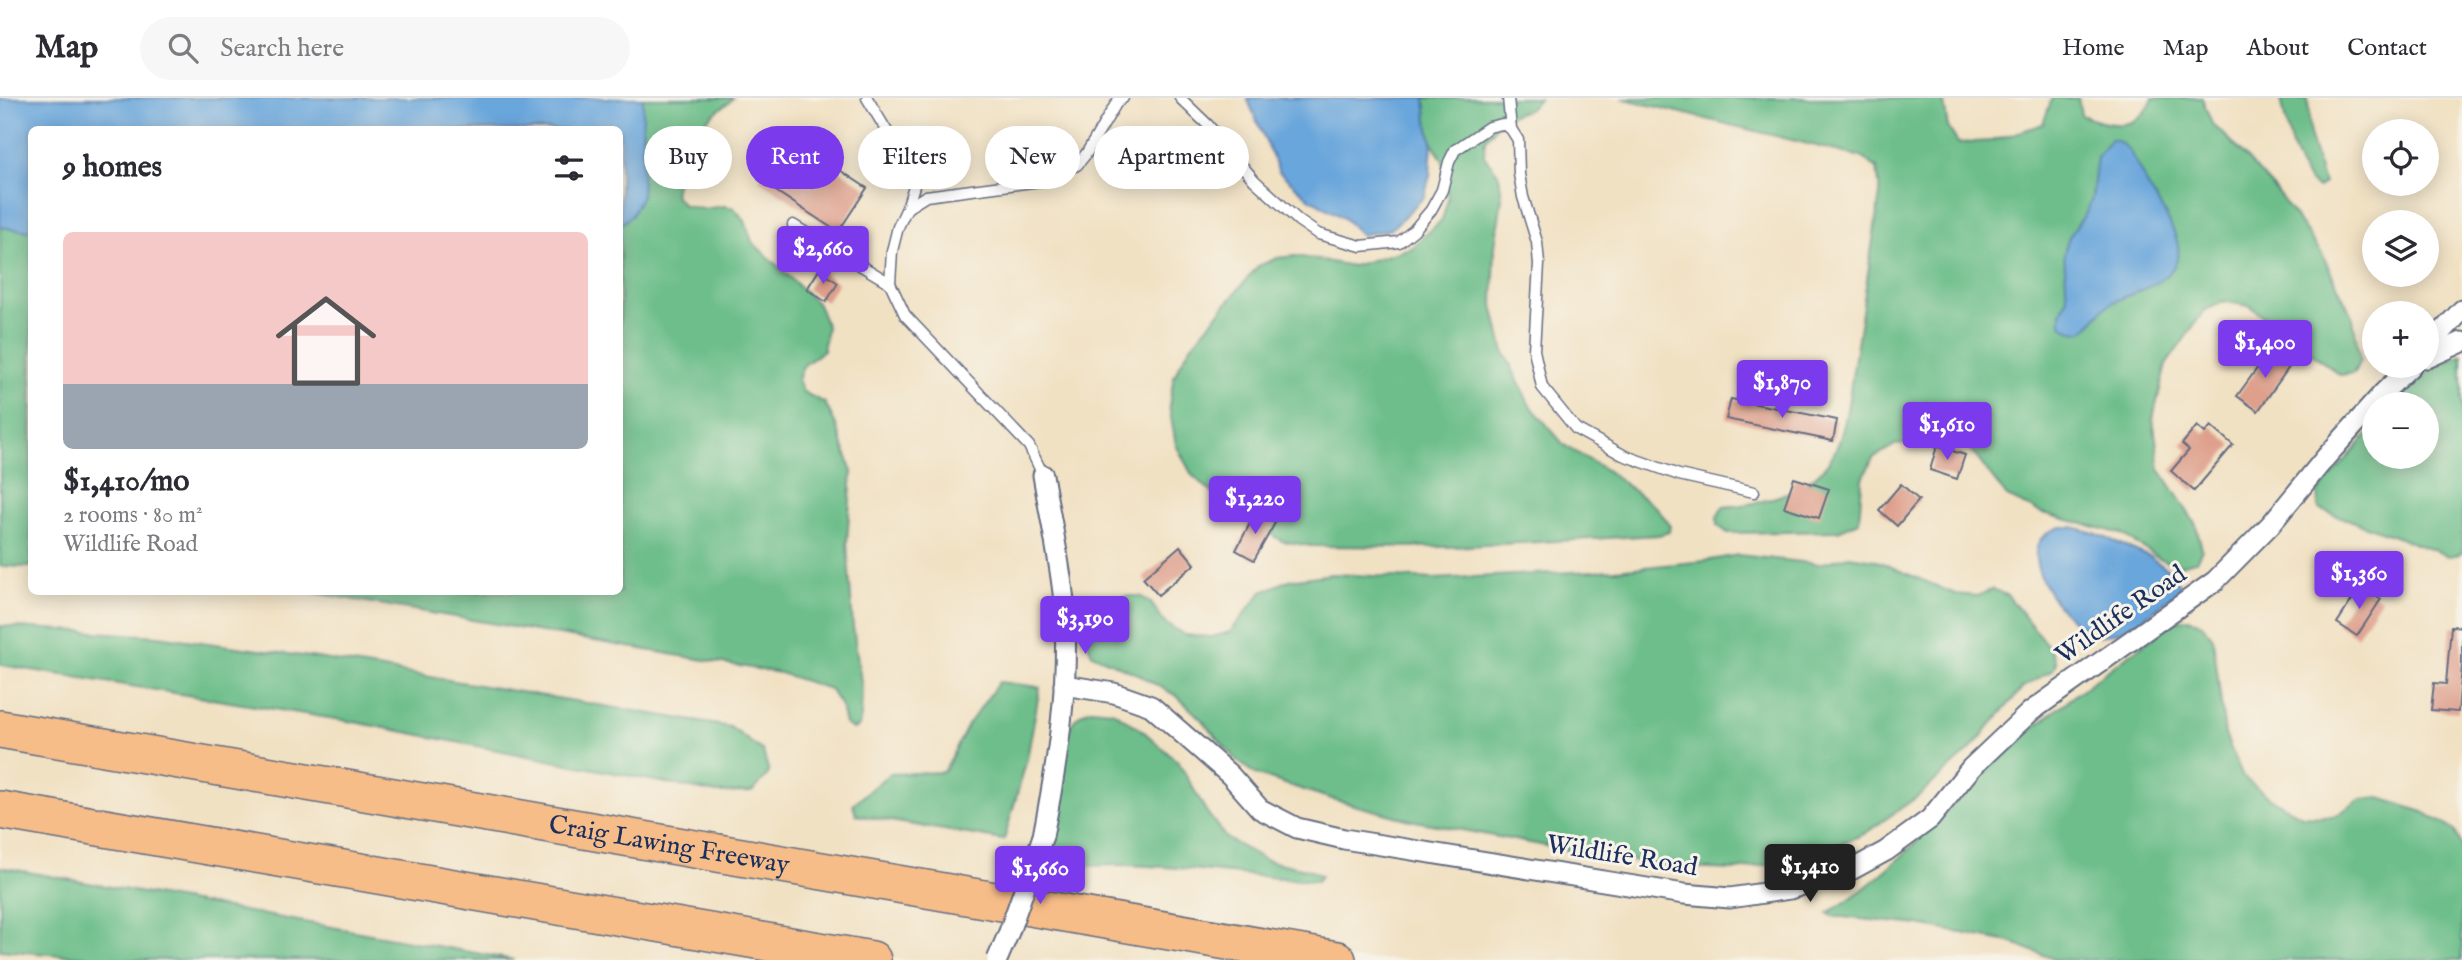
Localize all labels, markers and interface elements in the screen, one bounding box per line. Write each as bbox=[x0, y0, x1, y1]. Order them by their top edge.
search box bbox=[140, 17, 630, 80]
text: Map bbox=[35, 27, 98, 69]
icon: search bbox=[164, 29, 202, 67]
text: Search here bbox=[220, 32, 344, 65]
text: Home bbox=[2062, 33, 2125, 64]
text: Map bbox=[2163, 33, 2209, 64]
text: About bbox=[2247, 33, 2309, 64]
text: Contact bbox=[2347, 33, 2427, 64]
map controls bbox=[2362, 119, 2439, 469]
button: locate bbox=[2362, 119, 2439, 196]
chip: Buy bbox=[644, 126, 732, 189]
chip: Rent bbox=[746, 126, 844, 189]
chip: Filters bbox=[858, 126, 971, 189]
chip: New bbox=[985, 126, 1080, 189]
chip: Apartment bbox=[1094, 126, 1249, 189]
text: 9 homes bbox=[63, 149, 162, 187]
icon: filters bbox=[550, 149, 588, 187]
button: layers bbox=[2362, 210, 2439, 287]
pin: $2,660 bbox=[766, 226, 880, 286]
text: $2,660 bbox=[793, 234, 853, 263]
icon: home bbox=[263, 278, 389, 404]
button: + bbox=[2362, 301, 2439, 378]
pin: $1,400 bbox=[2208, 320, 2322, 380]
text: $1,400 bbox=[2234, 328, 2296, 357]
pin: $1,870 bbox=[1725, 360, 1839, 420]
text: $1,870 bbox=[1753, 368, 1811, 397]
button: − bbox=[2362, 392, 2439, 469]
pin: $1,610 bbox=[1890, 402, 2004, 462]
text: $1,610 bbox=[1919, 410, 1975, 439]
text: $1,410/mo bbox=[63, 463, 189, 501]
pin: $1,220 bbox=[1198, 476, 1312, 536]
text: $1,220 bbox=[1225, 484, 1285, 513]
text: 2 rooms · 80 m² bbox=[63, 501, 203, 530]
text: Wildlife Road bbox=[63, 530, 198, 559]
pin: $1,360 bbox=[2302, 552, 2416, 611]
street label: Wildlife Road bbox=[2049, 558, 2193, 672]
text: $1,360 bbox=[2330, 559, 2388, 588]
pin: $3,190 bbox=[1028, 596, 1142, 656]
text: $3,190 bbox=[1056, 604, 1114, 633]
street label: Craig Lawing Freeway bbox=[546, 808, 792, 882]
street label: Wildlife Road bbox=[1544, 828, 1700, 884]
pin: $1,410 bbox=[1753, 844, 1867, 904]
pin: $1,660 bbox=[983, 846, 1097, 906]
text: $1,410 bbox=[1780, 852, 1840, 881]
text: $1,660 bbox=[1011, 854, 1069, 883]

